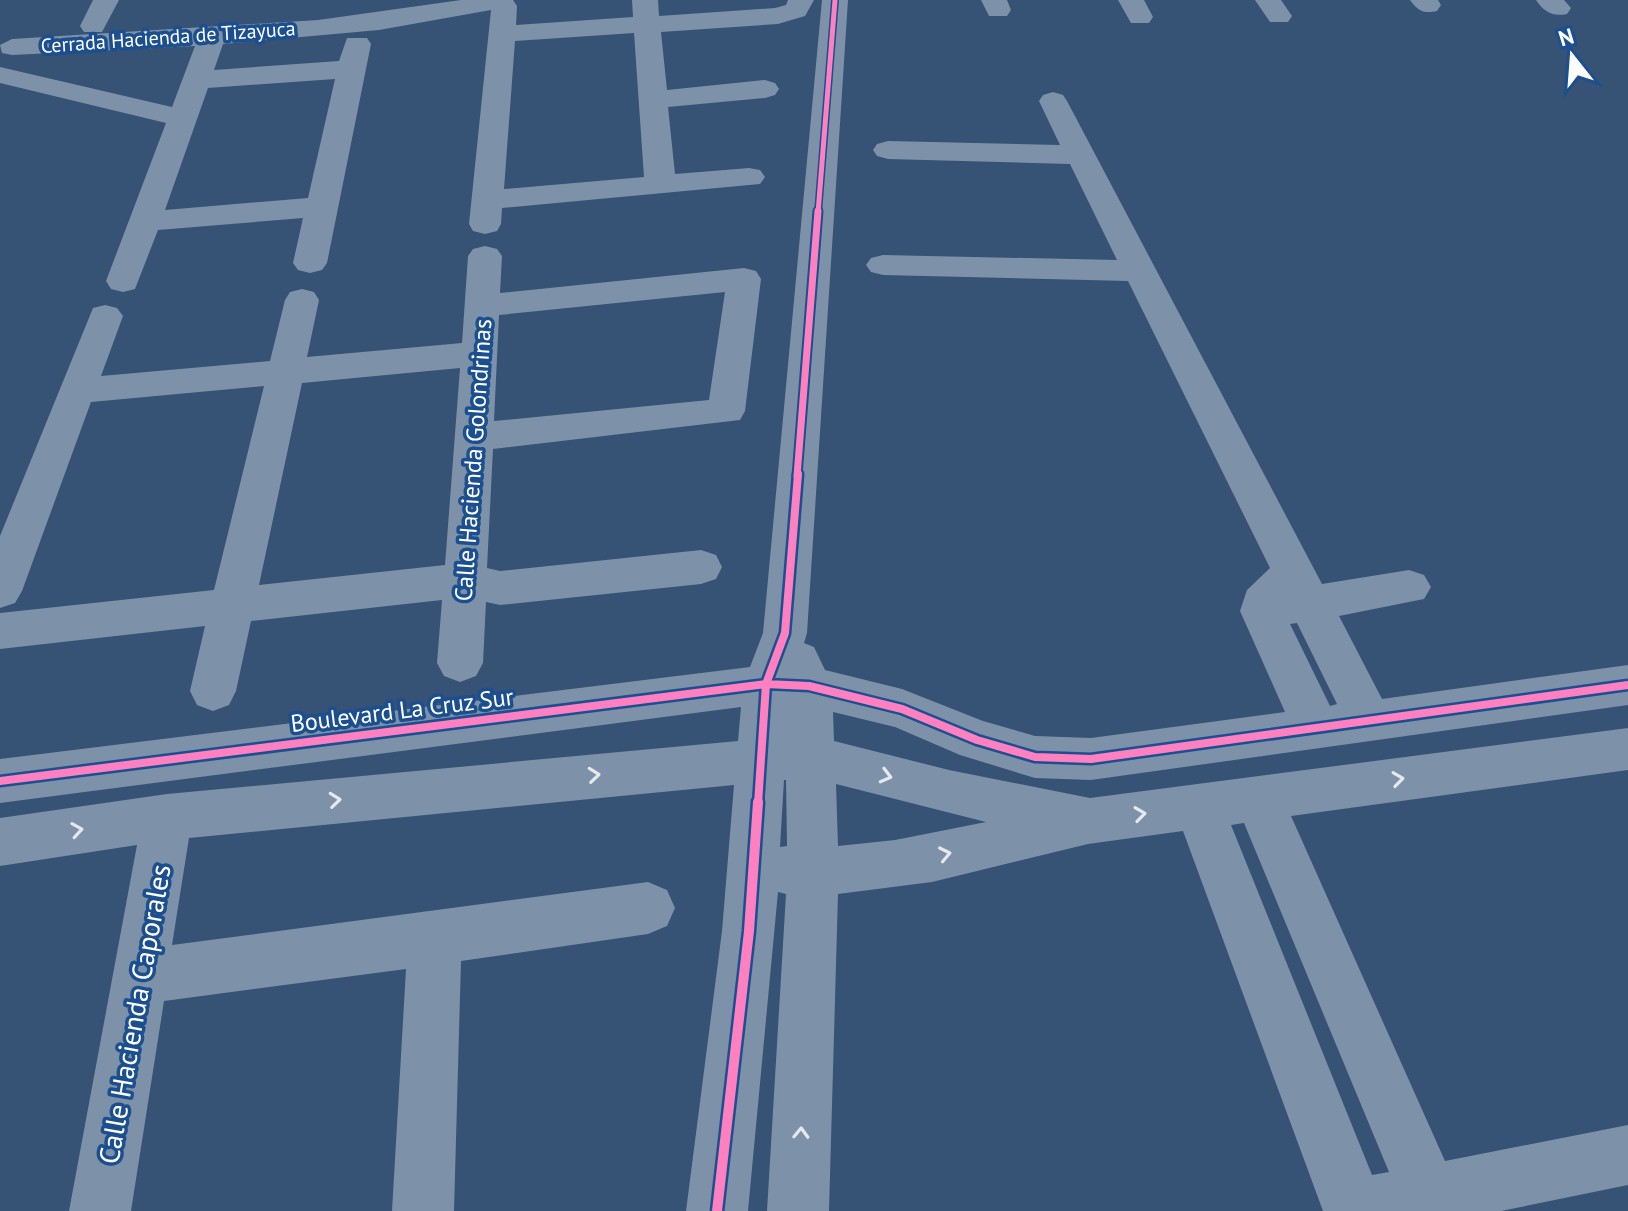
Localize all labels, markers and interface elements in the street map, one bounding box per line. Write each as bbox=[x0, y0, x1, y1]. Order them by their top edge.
street label: Cerrada Hacienda de Tizayuca bbox=[40, 15, 296, 59]
north arrow bbox=[1532, 16, 1612, 96]
text: N bbox=[1555, 21, 1577, 52]
street label: Calle Hacienda Golondrinas bbox=[448, 318, 498, 602]
street label: Boulevard La Cruz Sur bbox=[289, 681, 515, 739]
one-way arrow bbox=[588, 766, 601, 783]
one-way arrow bbox=[878, 766, 892, 783]
one-way arrow bbox=[1391, 771, 1405, 788]
one-way arrow bbox=[329, 792, 342, 809]
one-way arrow bbox=[1134, 806, 1147, 823]
one-way arrow bbox=[70, 823, 84, 840]
one-way arrow bbox=[938, 846, 951, 863]
street label: Calle Hacienda Caporales bbox=[89, 861, 179, 1167]
one-way arrow bbox=[793, 1126, 810, 1139]

